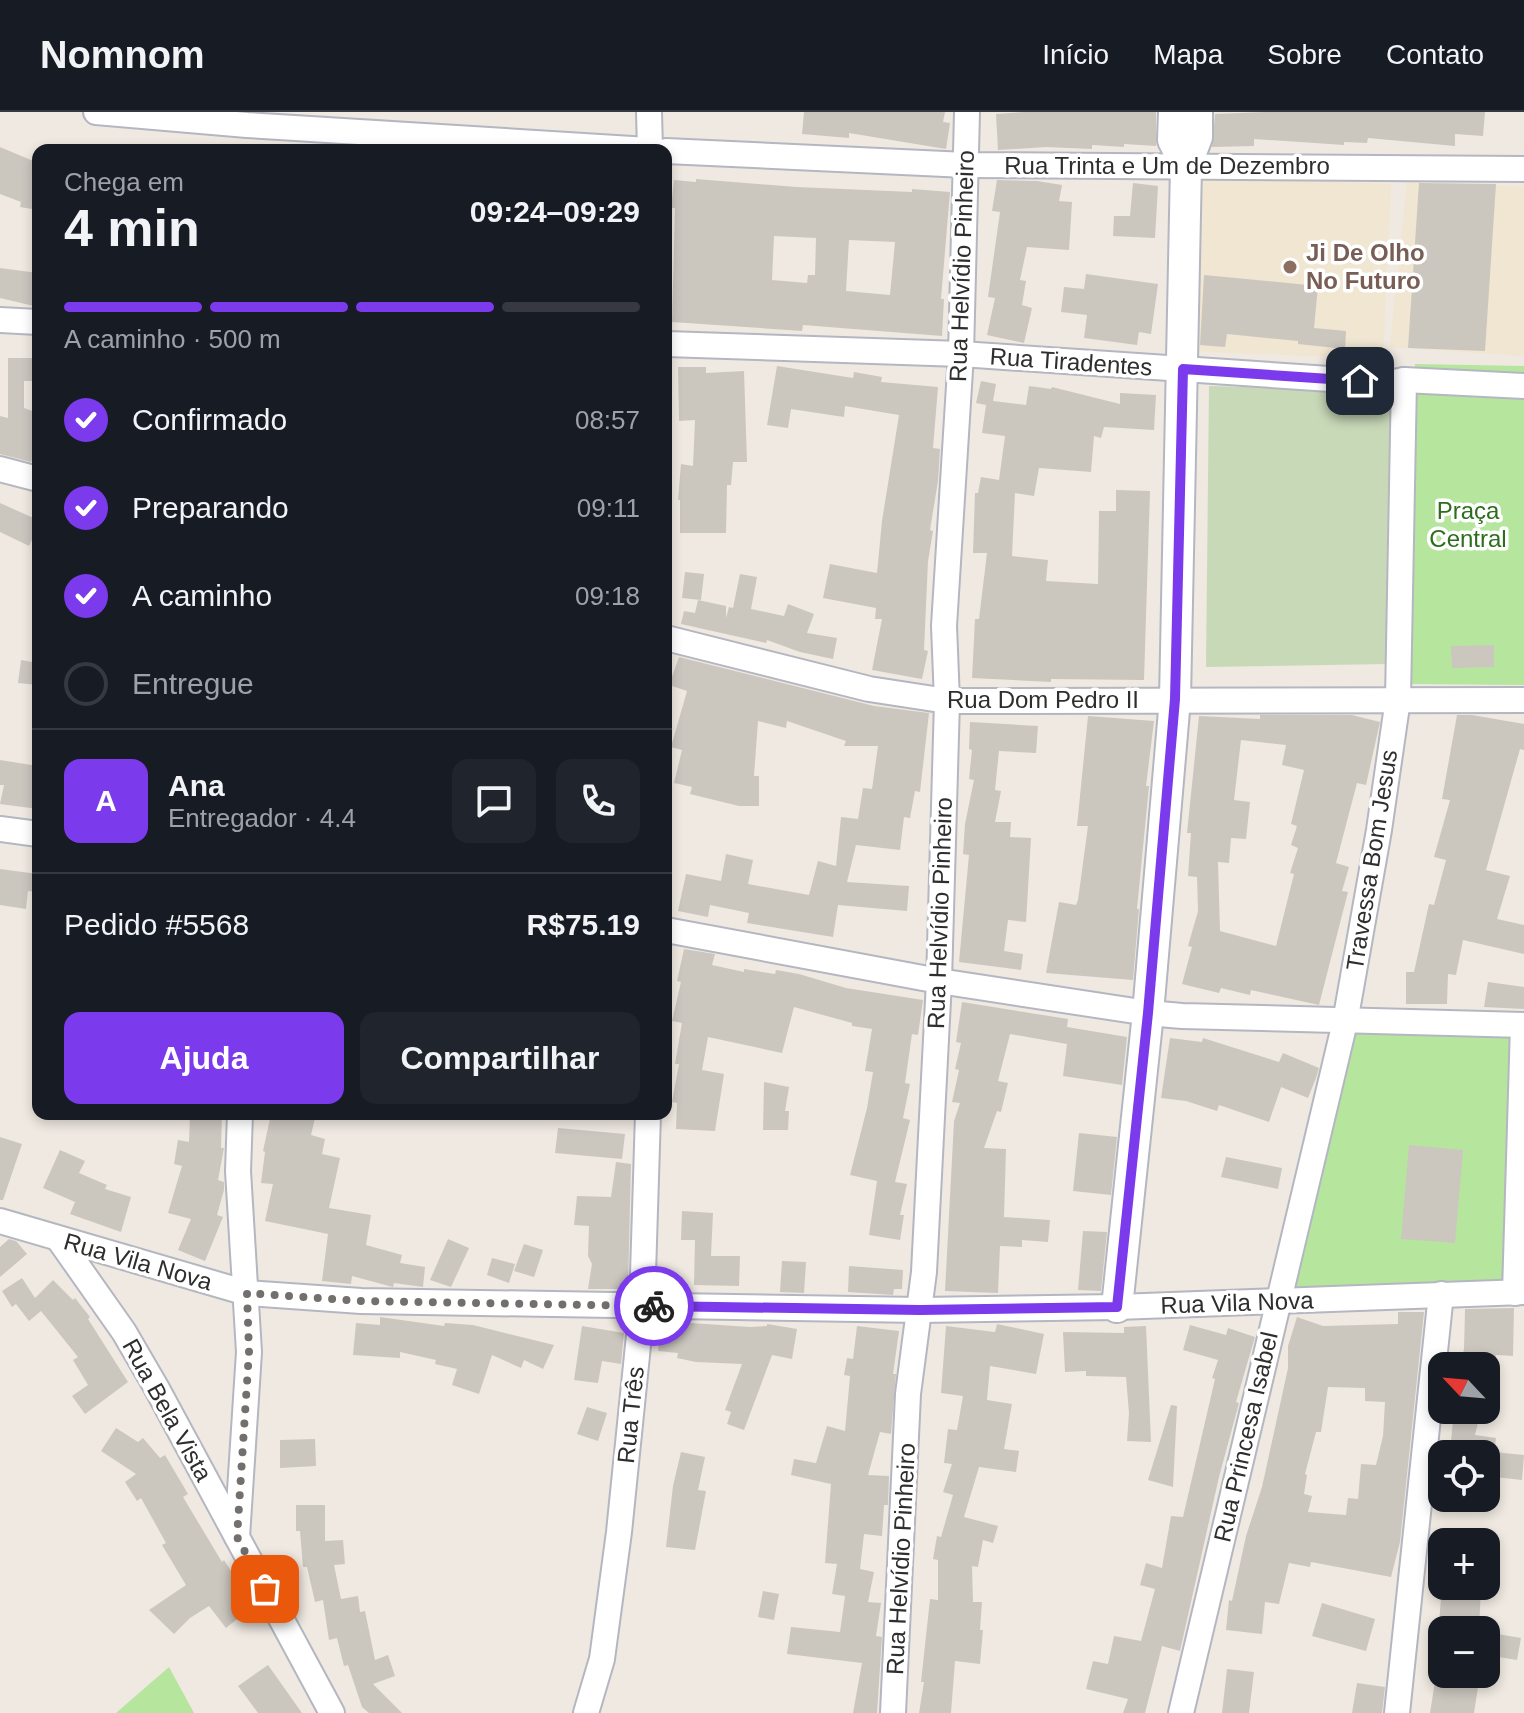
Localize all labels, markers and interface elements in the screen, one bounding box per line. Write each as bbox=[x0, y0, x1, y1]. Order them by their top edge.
text: Nomnom bbox=[40, 34, 205, 76]
text: Início bbox=[1042, 39, 1109, 70]
text: Mapa bbox=[1153, 39, 1223, 70]
text: Sobre bbox=[1267, 39, 1342, 70]
text: Contato bbox=[1386, 39, 1484, 70]
street label: Rua Helvídio Pinheiro bbox=[944, 150, 979, 382]
street label: Rua Trinta e Um de Dezembro bbox=[1004, 152, 1330, 179]
text: Chega em bbox=[64, 167, 184, 197]
text: 09:24–09:29 bbox=[470, 195, 640, 228]
text: 4 min bbox=[64, 199, 200, 257]
place label: Ji De Olho No Futuro bbox=[1306, 239, 1425, 294]
marker: Ji De Olho No Futuro bbox=[1281, 258, 1299, 276]
text: A caminho · 500 m bbox=[64, 324, 281, 354]
street label: Rua Tiradentes bbox=[989, 342, 1153, 381]
pin bbox=[1326, 347, 1394, 415]
icon: home bbox=[1338, 359, 1382, 403]
icon: check bbox=[64, 398, 108, 442]
text: Confirmado bbox=[132, 403, 287, 436]
text: 08:57 bbox=[575, 405, 640, 435]
icon: check bbox=[64, 486, 108, 530]
text: Preparando bbox=[132, 491, 289, 524]
text: 09:11 bbox=[577, 493, 640, 523]
park label: Praça Central bbox=[1429, 497, 1507, 552]
icon: check bbox=[64, 574, 108, 618]
text: A caminho bbox=[132, 579, 272, 612]
text: 09:18 bbox=[575, 581, 640, 611]
text: Entregue bbox=[132, 667, 254, 700]
street label: Rua Dom Pedro II bbox=[947, 686, 1139, 713]
street label: Travessa Bom Jesus bbox=[1341, 748, 1402, 972]
button: chat bbox=[452, 759, 536, 843]
button: phone bbox=[556, 759, 640, 843]
text: Ana bbox=[168, 769, 225, 802]
text: A bbox=[95, 784, 117, 817]
street label: Rua Helvídio Pinheiro bbox=[922, 797, 957, 1029]
text: Entregador · 4.4 bbox=[168, 803, 356, 833]
text: Pedido #5568 bbox=[64, 908, 249, 941]
text: R$75.19 bbox=[527, 908, 640, 941]
button: Ajuda bbox=[64, 1012, 344, 1104]
button: Compartilhar bbox=[360, 1012, 640, 1104]
street label: Rua Vila Nova bbox=[61, 1227, 216, 1296]
courier bbox=[614, 1266, 694, 1346]
icon: bike bbox=[632, 1284, 676, 1328]
street label: Rua Vila Nova bbox=[1160, 1286, 1315, 1319]
street label: Rua Princesa Isabel bbox=[1208, 1329, 1283, 1545]
street label: Rua Bela Vista bbox=[117, 1334, 218, 1486]
north arrow bbox=[1428, 1352, 1500, 1424]
map controls bbox=[1428, 1352, 1500, 1688]
street label: Rua Três bbox=[612, 1365, 649, 1465]
button: locate bbox=[1428, 1440, 1500, 1512]
street label: Rua Helvídio Pinheiro bbox=[881, 1442, 920, 1676]
button: + bbox=[1428, 1528, 1500, 1600]
pin bbox=[231, 1555, 299, 1623]
icon: bag bbox=[243, 1567, 287, 1611]
button: − bbox=[1428, 1616, 1500, 1688]

